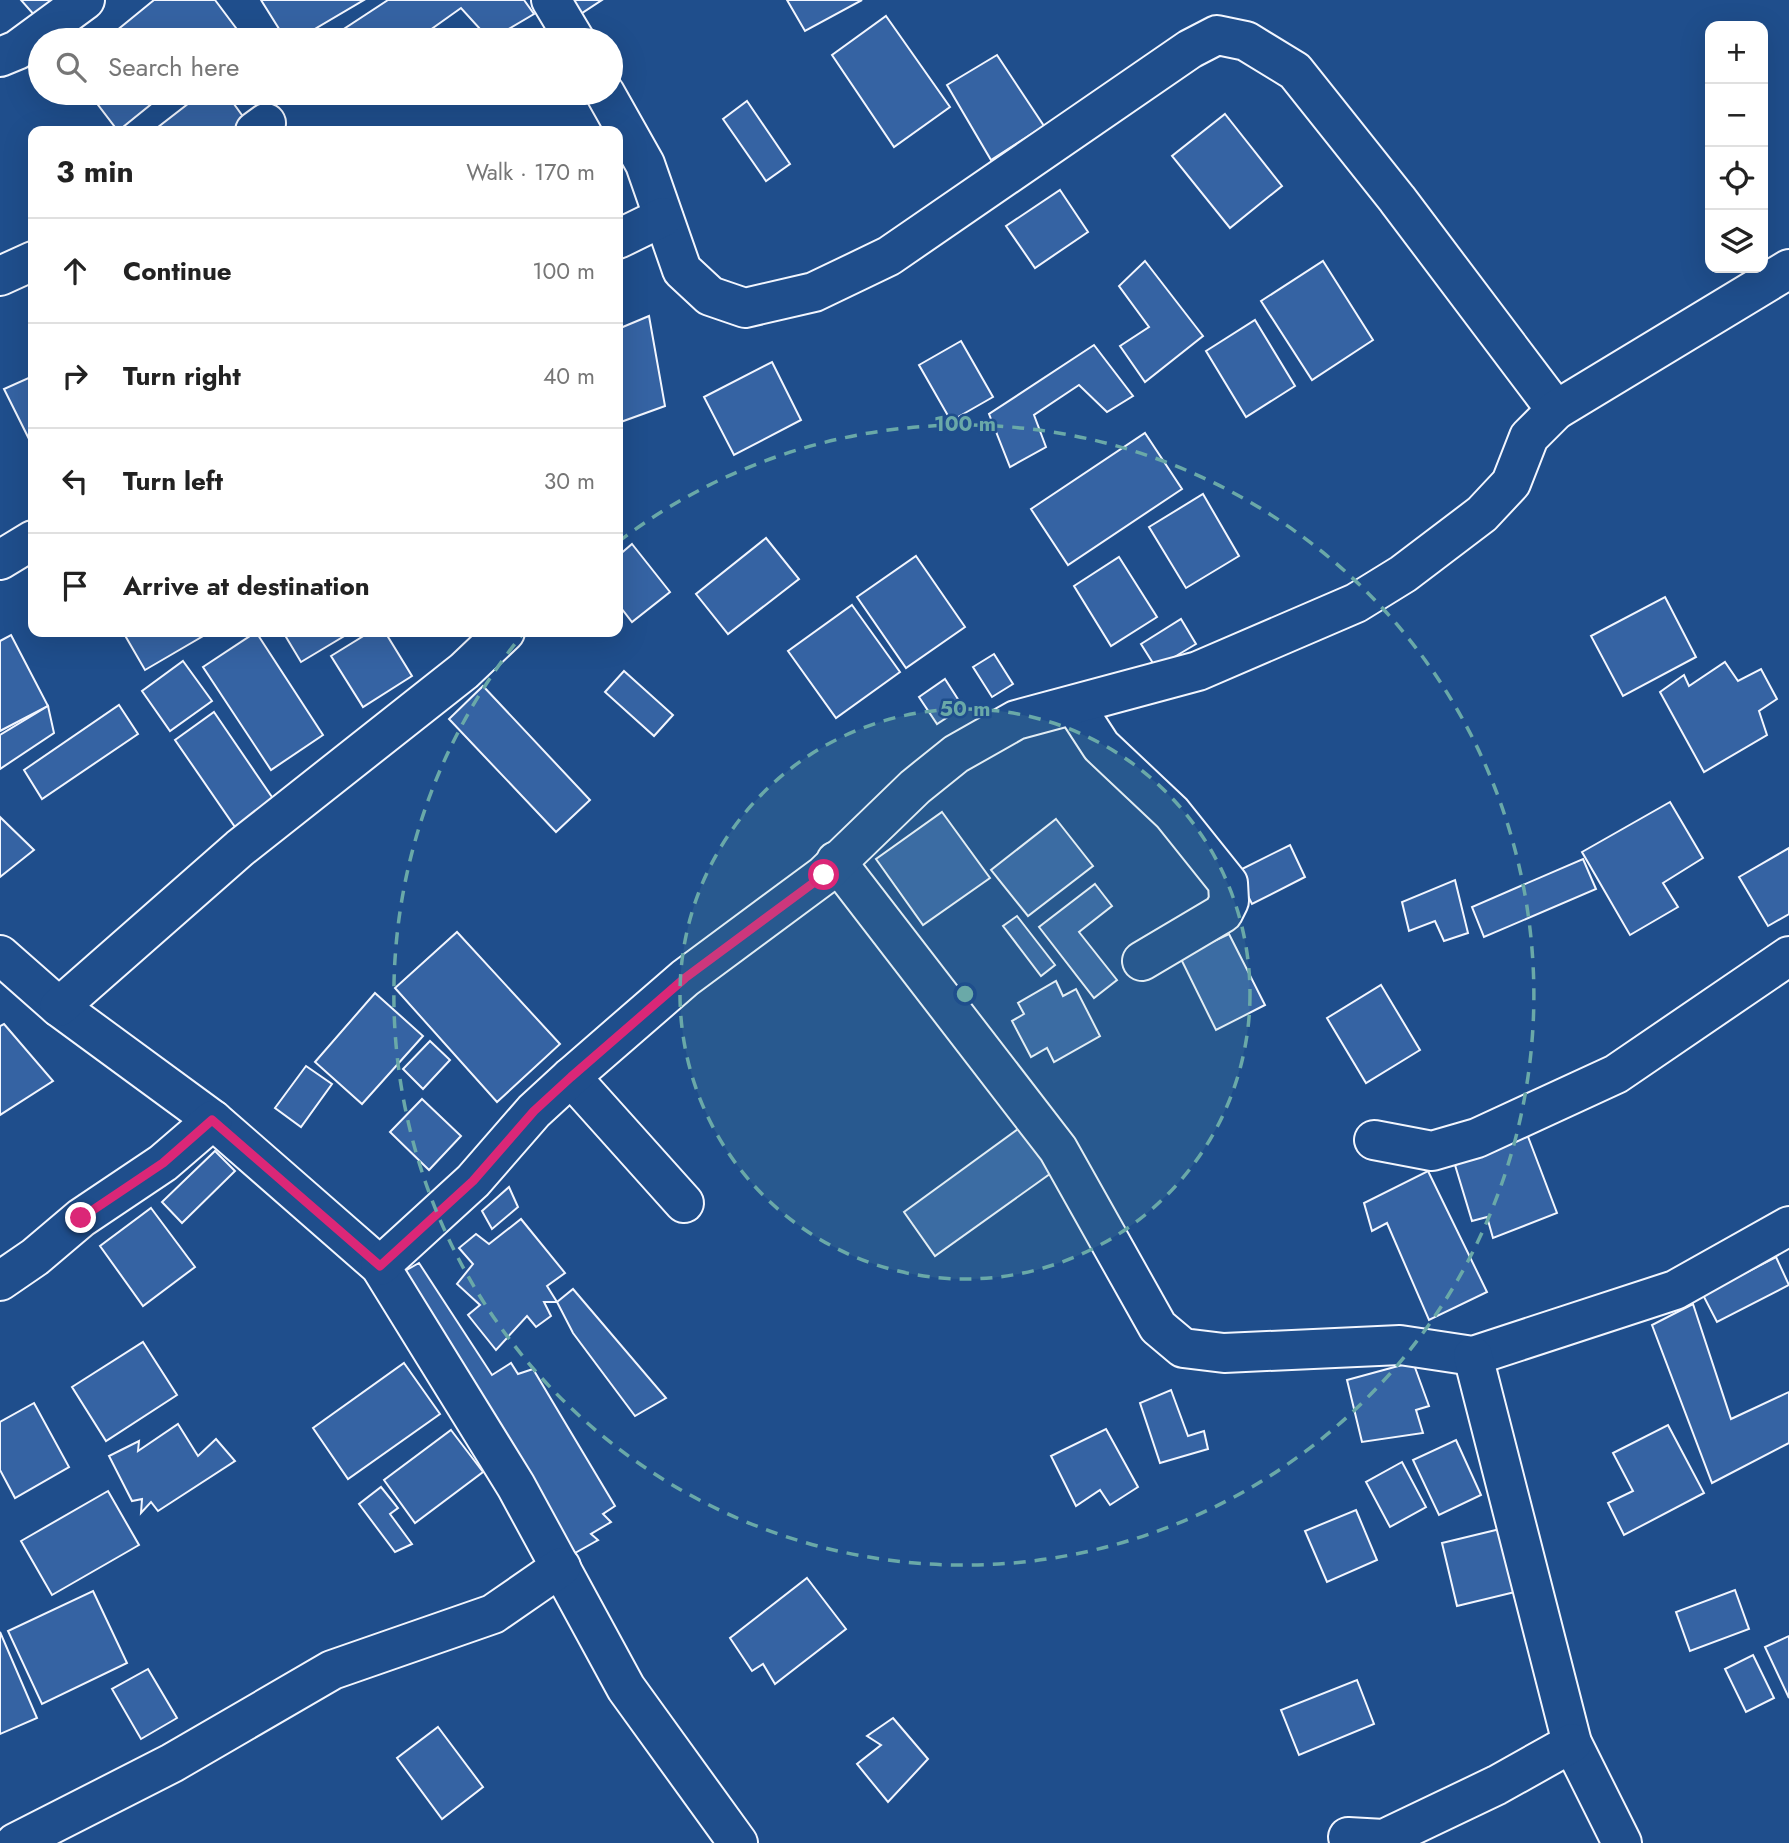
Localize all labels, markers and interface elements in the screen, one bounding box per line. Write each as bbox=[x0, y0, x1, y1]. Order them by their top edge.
map controls bbox=[1705, 21, 1768, 273]
button: + bbox=[1705, 21, 1768, 84]
search box bbox=[28, 28, 623, 105]
icon: search bbox=[52, 48, 90, 86]
text: Search here bbox=[108, 48, 240, 86]
button: − bbox=[1705, 84, 1768, 147]
button: locate bbox=[1705, 147, 1768, 210]
text: 3 min bbox=[56, 150, 134, 193]
text: Walk · 170 m bbox=[466, 155, 595, 189]
button: layers bbox=[1705, 210, 1768, 273]
icon: ahead bbox=[56, 252, 94, 290]
text: Continue bbox=[123, 252, 232, 290]
text: 100 m bbox=[532, 254, 595, 288]
icon: right bbox=[56, 357, 94, 395]
text: Turn right bbox=[123, 357, 241, 395]
text: 40 m bbox=[543, 359, 595, 393]
text: 100 m bbox=[934, 409, 996, 439]
icon: left bbox=[56, 462, 94, 500]
text: Turn left bbox=[123, 462, 223, 500]
text: 30 m bbox=[544, 464, 595, 498]
icon: arrive bbox=[56, 567, 94, 605]
text: Arrive at destination bbox=[123, 567, 370, 605]
text: 50 m bbox=[940, 694, 990, 724]
route start bbox=[808, 859, 839, 890]
centre of rings bbox=[953, 982, 977, 1006]
route end bbox=[65, 1202, 96, 1233]

